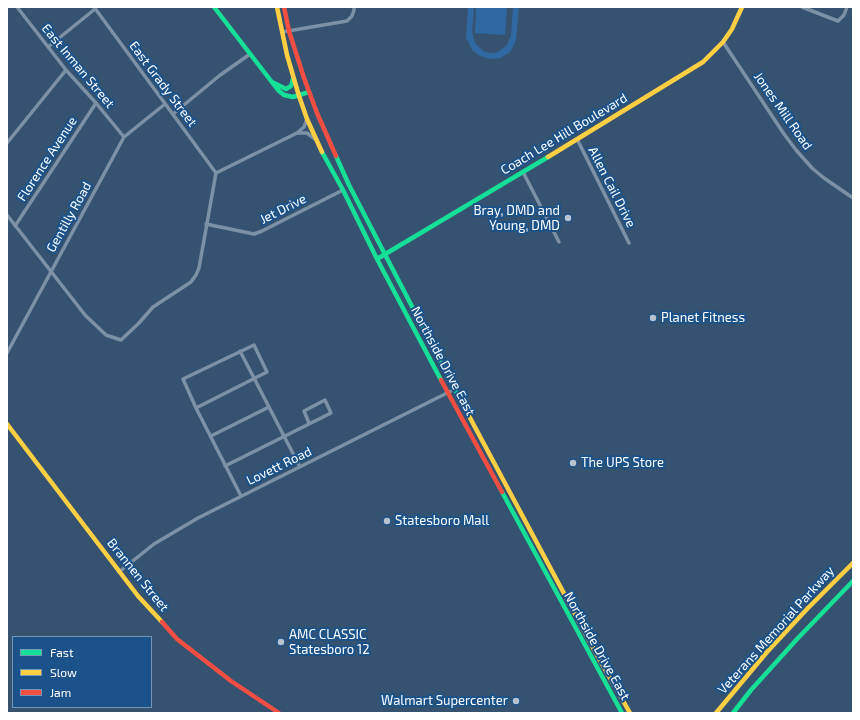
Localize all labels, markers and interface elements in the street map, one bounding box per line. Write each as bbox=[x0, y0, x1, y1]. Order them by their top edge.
street label: East Inman Street bbox=[38, 21, 118, 111]
street label: East Grady Street bbox=[126, 38, 200, 130]
street label: Jones Mill Road bbox=[751, 69, 815, 153]
street label: Coach Lee Hill Boulevard bbox=[498, 90, 630, 178]
street label: Florence Avenue bbox=[14, 114, 80, 204]
street label: Allen Cail Drive bbox=[585, 144, 639, 230]
street label: Gentilly Road bbox=[43, 179, 95, 255]
street label: Jet Drive bbox=[257, 191, 309, 227]
place label: Bray, DMD and Young, DMD bbox=[474, 203, 560, 234]
marker: Bray, DMD and Young, DMD bbox=[563, 213, 573, 223]
street label: Northside Drive East bbox=[408, 304, 478, 418]
place label: Planet Fitness bbox=[661, 310, 745, 326]
marker: Planet Fitness bbox=[648, 313, 658, 323]
street label: Lovett Road bbox=[244, 444, 314, 488]
place label: The UPS Store bbox=[581, 455, 664, 471]
marker: The UPS Store bbox=[568, 458, 578, 468]
place label: Statesboro Mall bbox=[395, 513, 489, 529]
marker: Statesboro Mall bbox=[382, 516, 392, 526]
street label: Brannen Street bbox=[104, 535, 172, 615]
street label: Veterans Memorial Parkway bbox=[714, 563, 838, 697]
street label: Northside Drive East bbox=[561, 589, 633, 703]
place label: AMC CLASSIC Statesboro 12 bbox=[289, 627, 369, 658]
legend bbox=[12, 636, 152, 708]
marker: AMC CLASSIC Statesboro 12 bbox=[276, 637, 286, 647]
text: Fast bbox=[50, 645, 73, 659]
text: Slow bbox=[50, 665, 77, 679]
text: Jam bbox=[50, 685, 71, 699]
place label: Walmart Supercenter bbox=[381, 693, 508, 709]
marker: Walmart Supercenter bbox=[511, 696, 521, 706]

